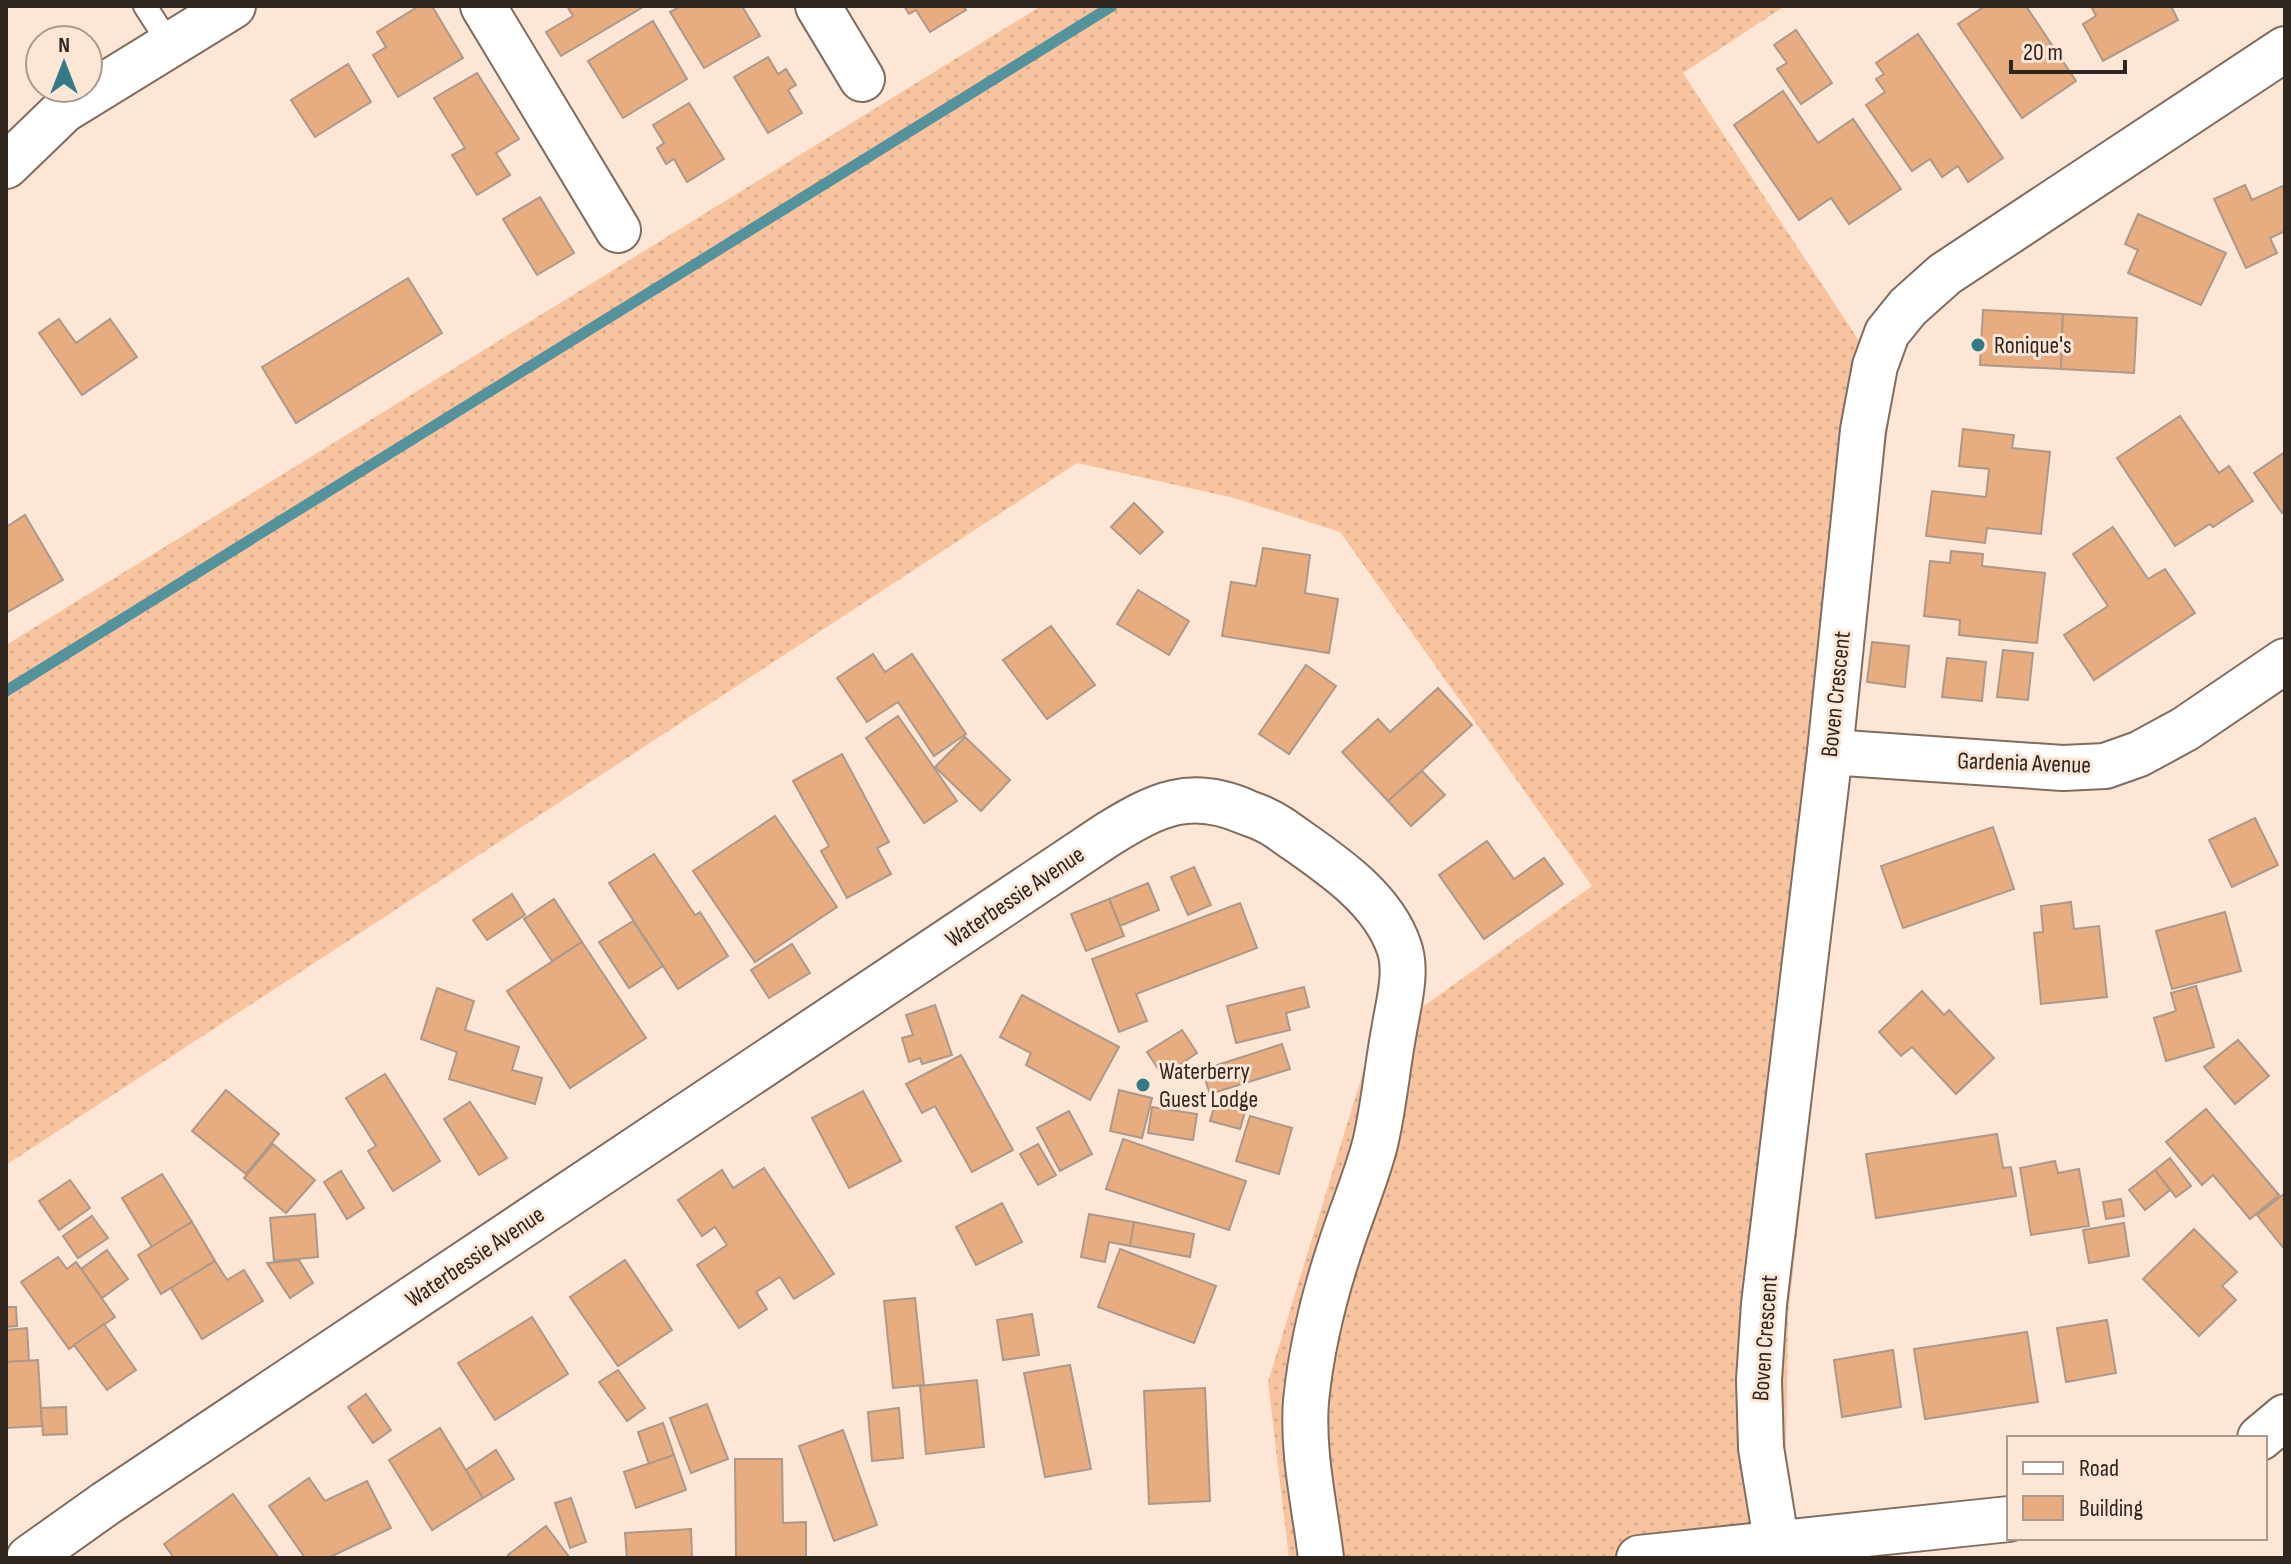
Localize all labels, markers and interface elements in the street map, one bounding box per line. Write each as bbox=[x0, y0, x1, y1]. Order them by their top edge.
north arrow bbox=[24, 24, 104, 104]
scale bar bbox=[2011, 24, 2125, 74]
text: N bbox=[58, 32, 70, 59]
text: 20 m bbox=[2023, 38, 2063, 67]
place label: Ronique's bbox=[1994, 331, 2072, 360]
marker: Ronique's bbox=[1969, 336, 1987, 354]
street label: Boven Crescent bbox=[1815, 630, 1857, 758]
street label: Gardenia Avenue bbox=[1957, 746, 2091, 780]
street label: Waterbessie Avenue bbox=[940, 840, 1090, 954]
place label: Waterberry Guest Lodge bbox=[1159, 1057, 1258, 1114]
marker: Waterberry Guest Lodge bbox=[1134, 1076, 1152, 1094]
street label: Waterbessie Avenue bbox=[400, 1200, 550, 1314]
street label: Boven Crescent bbox=[1746, 1274, 1784, 1402]
legend bbox=[2007, 1436, 2267, 1540]
text: Road bbox=[2079, 1454, 2119, 1483]
text: Building bbox=[2079, 1494, 2143, 1523]

